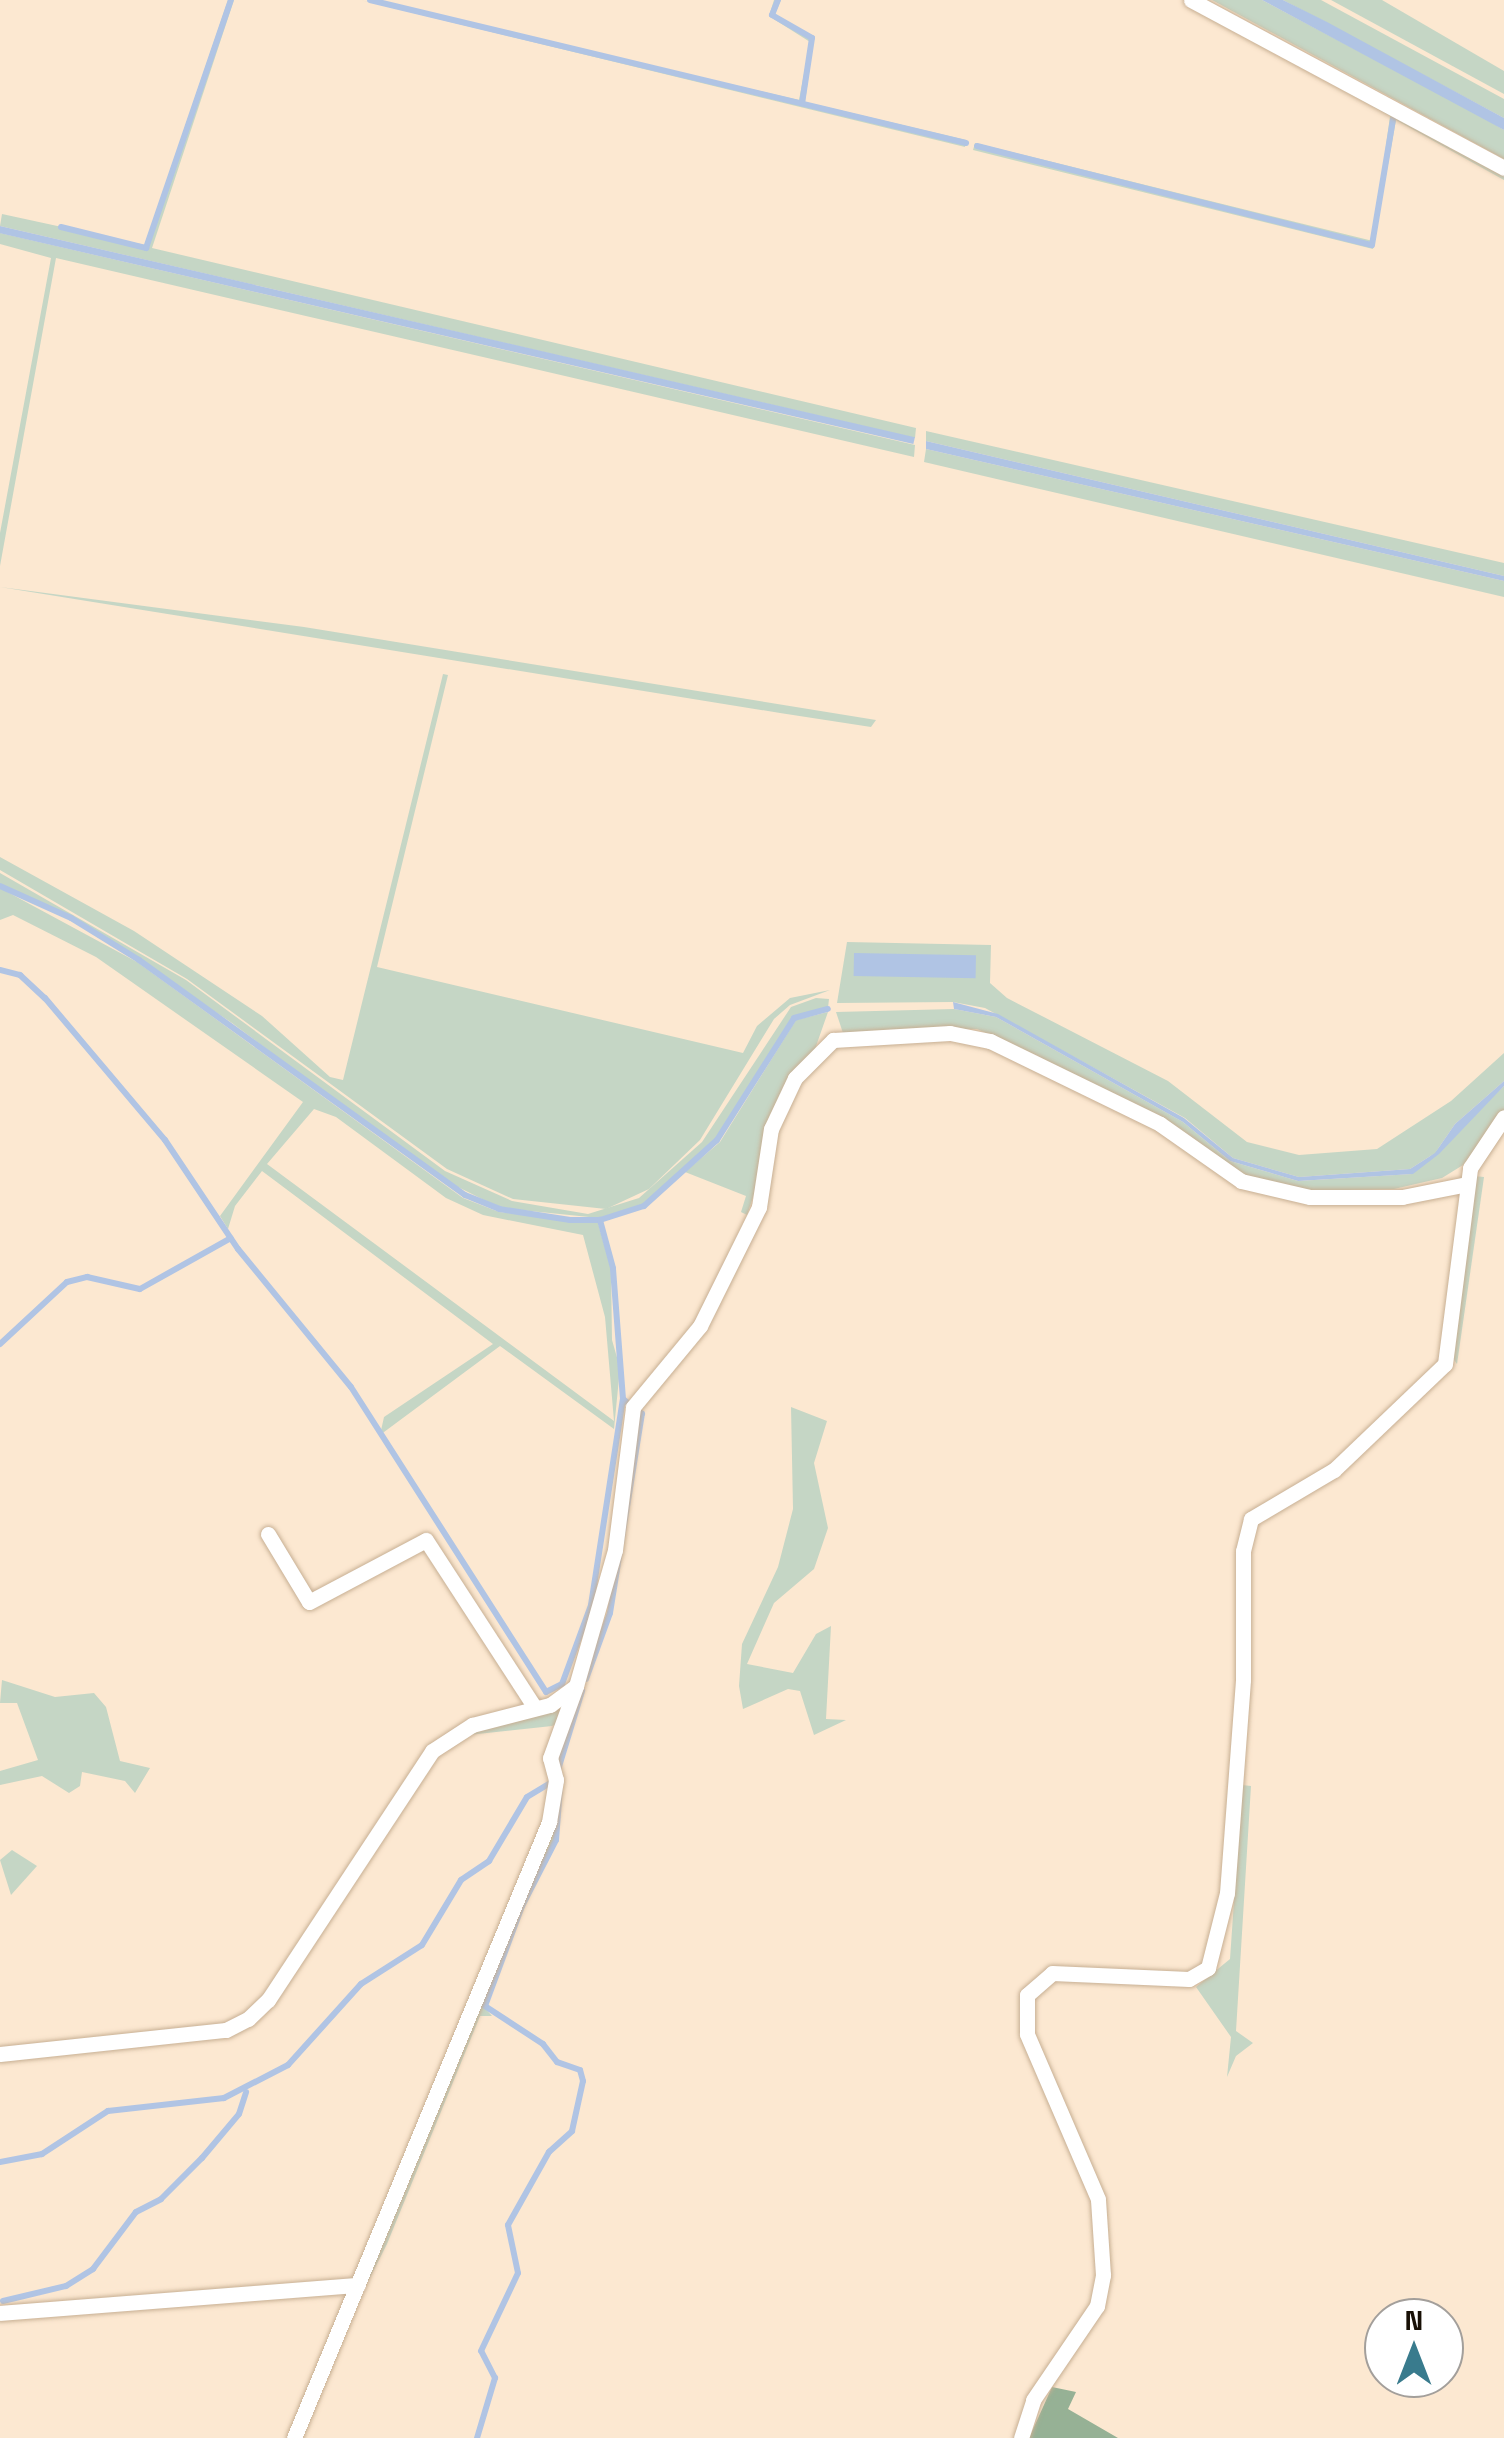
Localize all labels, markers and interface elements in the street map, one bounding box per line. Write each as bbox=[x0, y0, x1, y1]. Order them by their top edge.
north arrow bbox=[1364, 2298, 1464, 2398]
text: N bbox=[1405, 2302, 1423, 2338]

